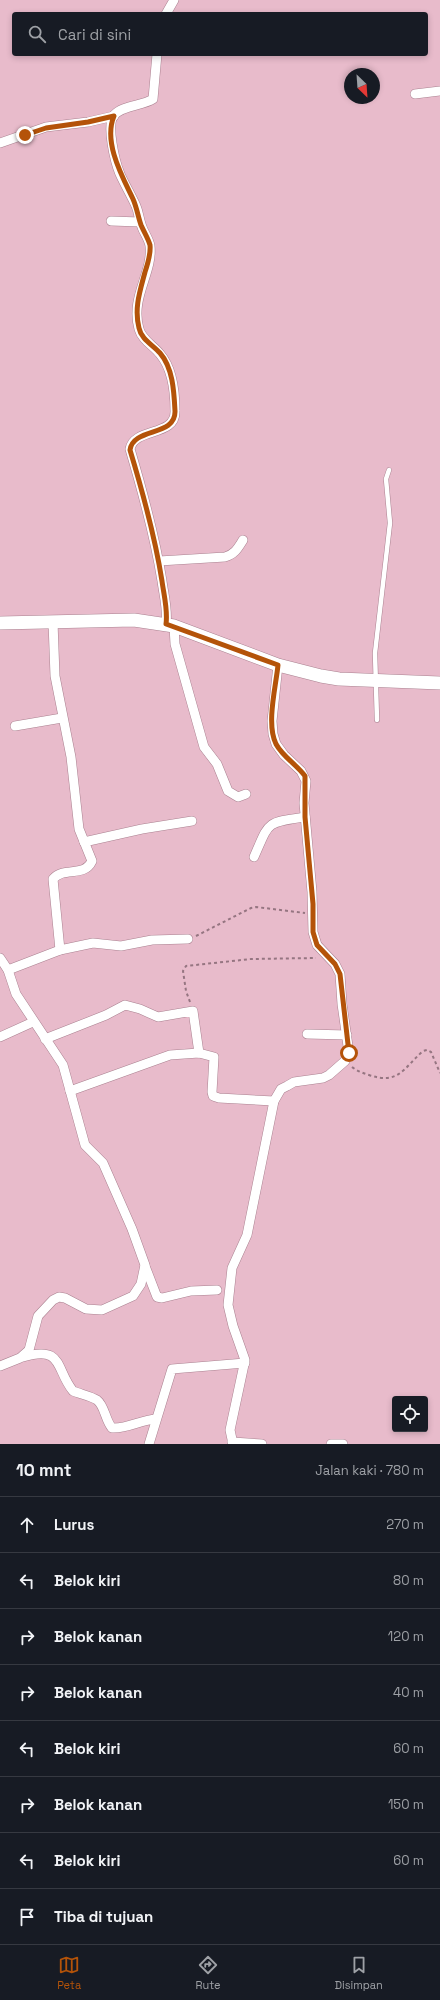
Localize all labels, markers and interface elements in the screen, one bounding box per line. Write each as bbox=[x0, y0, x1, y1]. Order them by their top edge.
search box bbox=[12, 12, 428, 56]
icon: search bbox=[26, 23, 48, 45]
text: Cari di sini bbox=[58, 25, 131, 44]
north arrow bbox=[344, 68, 380, 104]
route end bbox=[16, 126, 34, 144]
route start bbox=[340, 1044, 358, 1062]
map controls bbox=[392, 1396, 428, 1432]
button: locate bbox=[392, 1396, 428, 1432]
text: 10 mnt bbox=[16, 1459, 72, 1481]
text: Jalan kaki · 780 m bbox=[315, 1462, 424, 1479]
icon: ahead bbox=[16, 1514, 38, 1536]
text: Lurus bbox=[54, 1515, 94, 1534]
text: 270 m bbox=[386, 1516, 424, 1533]
icon: left bbox=[16, 1570, 38, 1592]
text: Belok kiri bbox=[54, 1571, 120, 1590]
text: 80 m bbox=[393, 1572, 424, 1589]
icon: right bbox=[16, 1626, 38, 1648]
text: Belok kanan bbox=[54, 1627, 142, 1646]
text: 120 m bbox=[388, 1628, 424, 1645]
icon: right bbox=[16, 1682, 38, 1704]
text: Belok kanan bbox=[54, 1683, 142, 1702]
text: 40 m bbox=[393, 1684, 424, 1701]
icon: left bbox=[16, 1738, 38, 1760]
text: Belok kiri bbox=[54, 1739, 120, 1758]
text: 60 m bbox=[393, 1740, 424, 1757]
icon: right bbox=[16, 1794, 38, 1816]
text: Belok kanan bbox=[54, 1795, 142, 1814]
text: 150 m bbox=[388, 1796, 424, 1813]
icon: left bbox=[16, 1850, 38, 1872]
text: Belok kiri bbox=[54, 1851, 120, 1870]
text: 60 m bbox=[393, 1852, 424, 1869]
icon: arrive bbox=[16, 1906, 38, 1928]
text: Tiba di tujuan bbox=[54, 1907, 153, 1926]
tab: Peta bbox=[57, 1954, 81, 1992]
tab: Rute bbox=[195, 1954, 221, 1992]
tab: Disimpan bbox=[335, 1954, 383, 1992]

